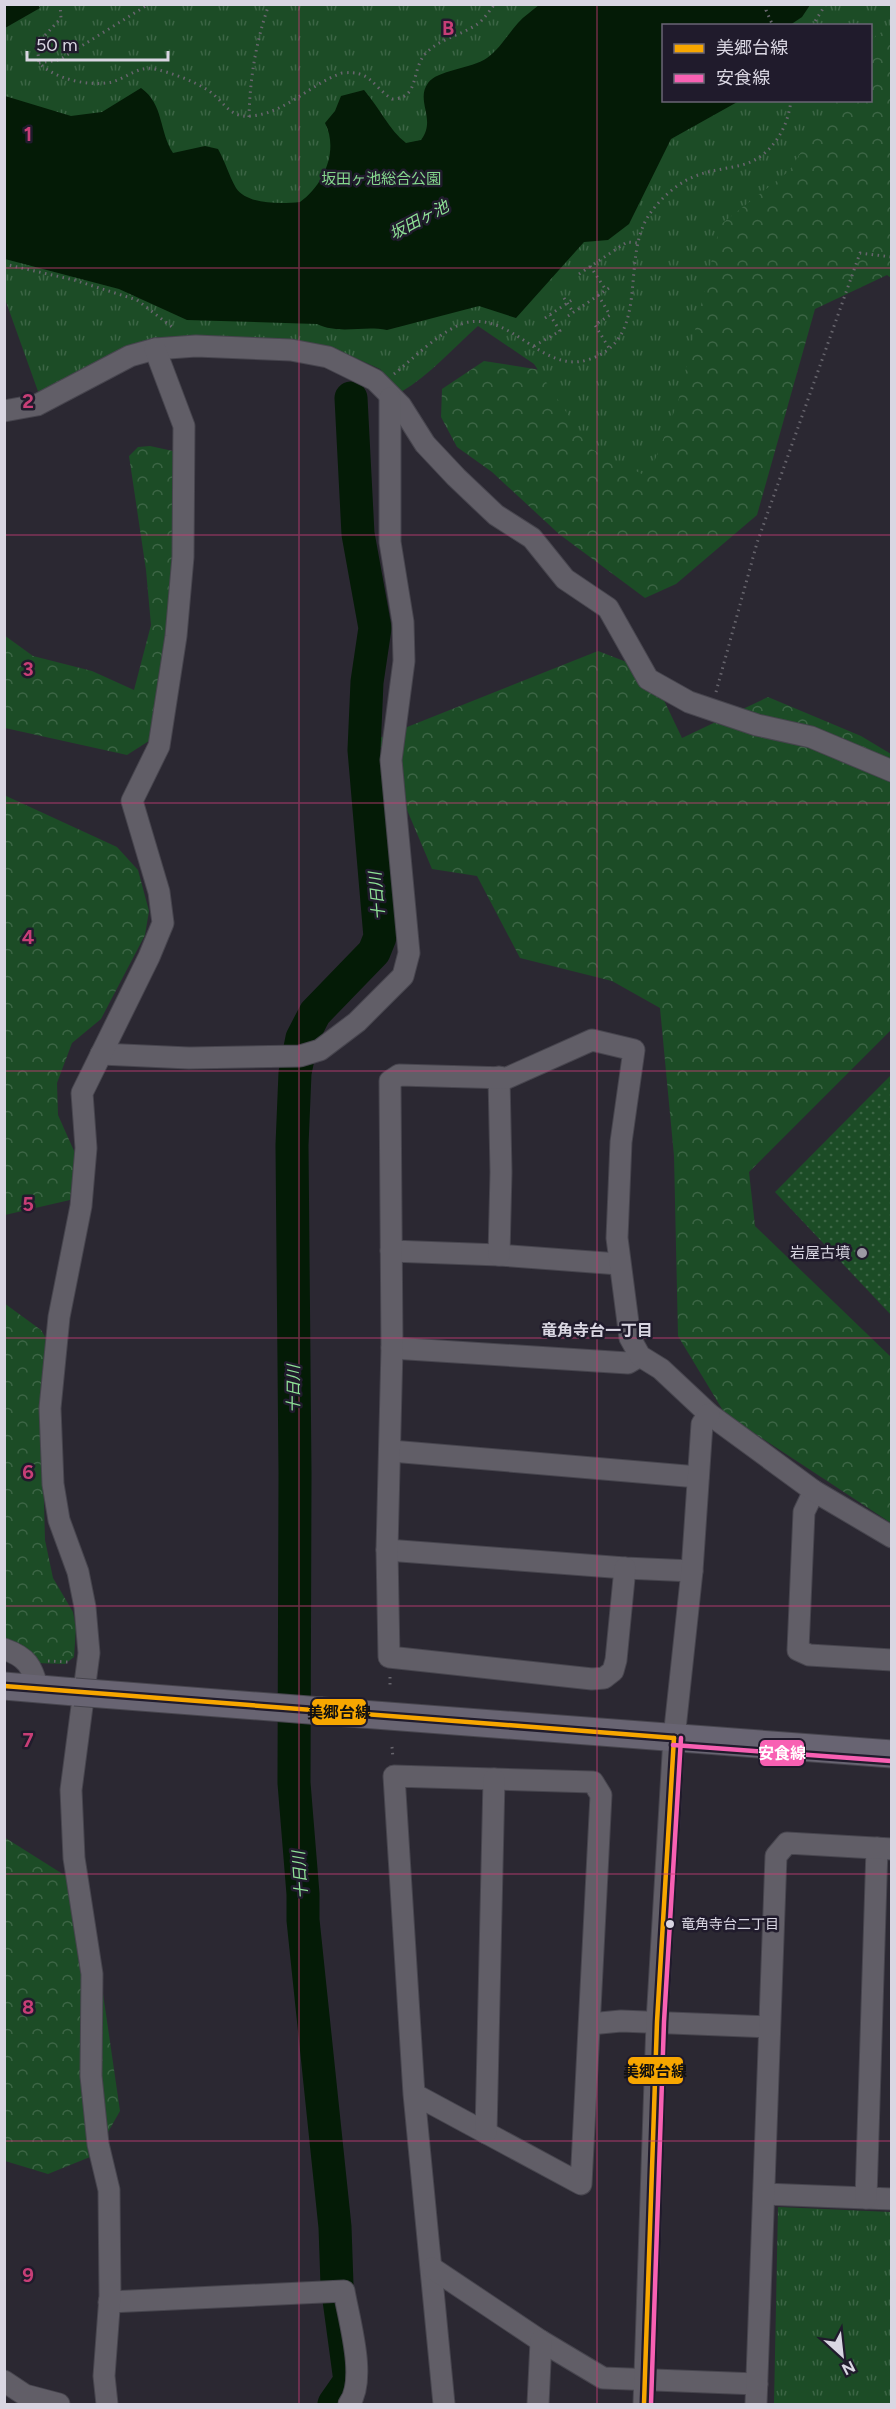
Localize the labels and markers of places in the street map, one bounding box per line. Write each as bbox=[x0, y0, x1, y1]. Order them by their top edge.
place label: 岩屋古墳 bbox=[790, 1244, 850, 1262]
marker: 岩屋古墳 bbox=[855, 1246, 869, 1260]
place label: 竜角寺台二丁目 bbox=[681, 1916, 779, 1933]
marker: 竜角寺台二丁目 bbox=[664, 1918, 676, 1930]

